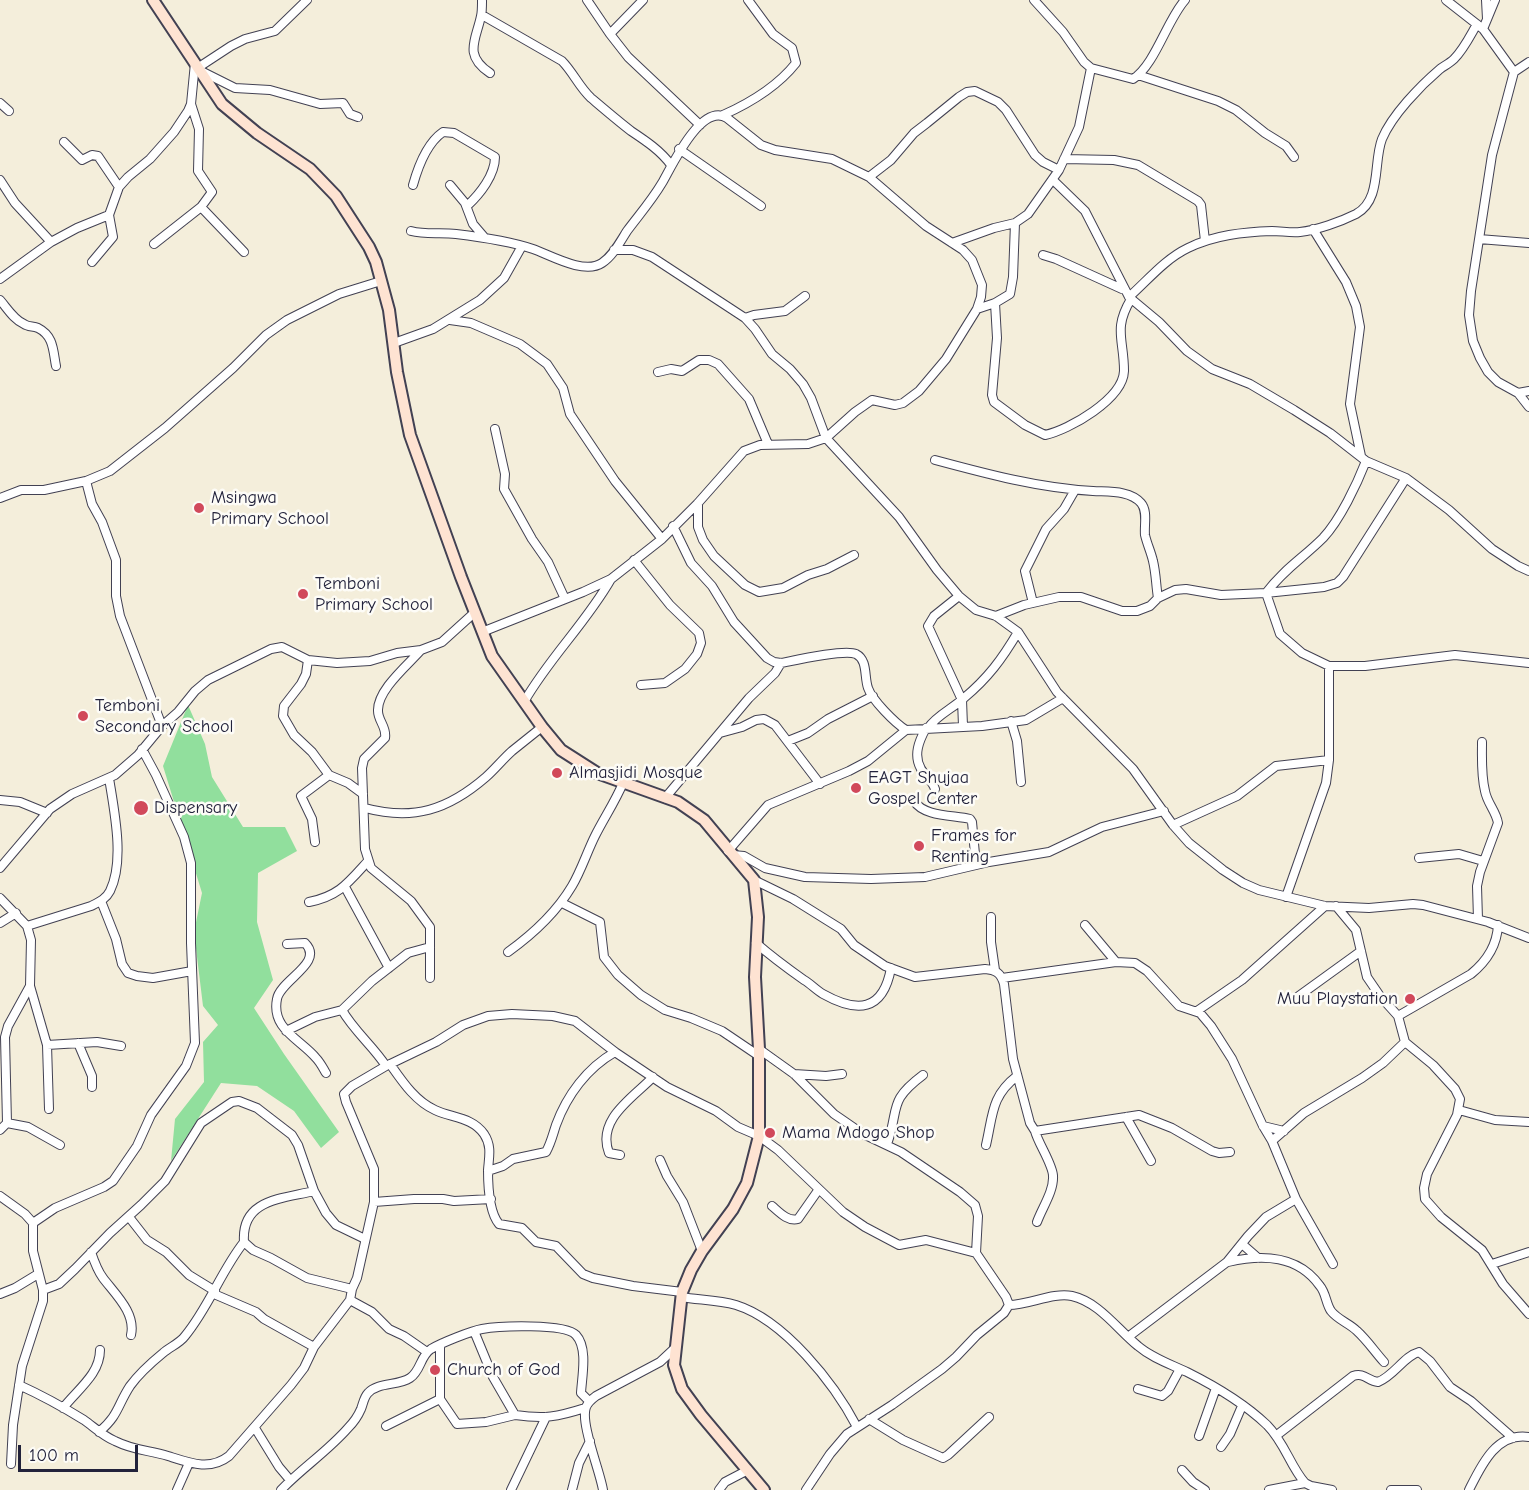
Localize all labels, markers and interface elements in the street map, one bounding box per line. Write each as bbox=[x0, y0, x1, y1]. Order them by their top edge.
place label: Msingwa Primary School bbox=[211, 487, 329, 530]
marker: Msingwa Primary School bbox=[192, 501, 206, 515]
place label: Temboni Primary School bbox=[315, 573, 433, 616]
marker: Temboni Primary School bbox=[296, 587, 310, 601]
place label: Temboni Secondary School bbox=[95, 695, 233, 738]
marker: Temboni Secondary School bbox=[76, 709, 90, 723]
place label: Almasjidi Mosque bbox=[569, 762, 702, 784]
marker: Almasjidi Mosque bbox=[550, 766, 564, 780]
place label: EAGT Shujaa Gospel Center bbox=[868, 767, 977, 810]
marker: EAGT Shujaa Gospel Center bbox=[849, 781, 863, 795]
place label: Dispensary bbox=[154, 797, 237, 819]
marker: Dispensary bbox=[132, 799, 150, 817]
place label: Frames for Renting bbox=[931, 825, 1016, 868]
marker: Frames for Renting bbox=[912, 839, 926, 853]
place label: Muu Playstation bbox=[1277, 988, 1398, 1010]
marker: Muu Playstation bbox=[1403, 992, 1417, 1006]
place label: Mama Mdogo Shop bbox=[782, 1122, 934, 1144]
marker: Mama Mdogo Shop bbox=[763, 1126, 777, 1140]
place label: Church of God bbox=[447, 1359, 560, 1381]
marker: Church of God bbox=[428, 1363, 442, 1377]
scale bar bbox=[21, 1433, 141, 1471]
text: 100 m bbox=[29, 1445, 79, 1466]

